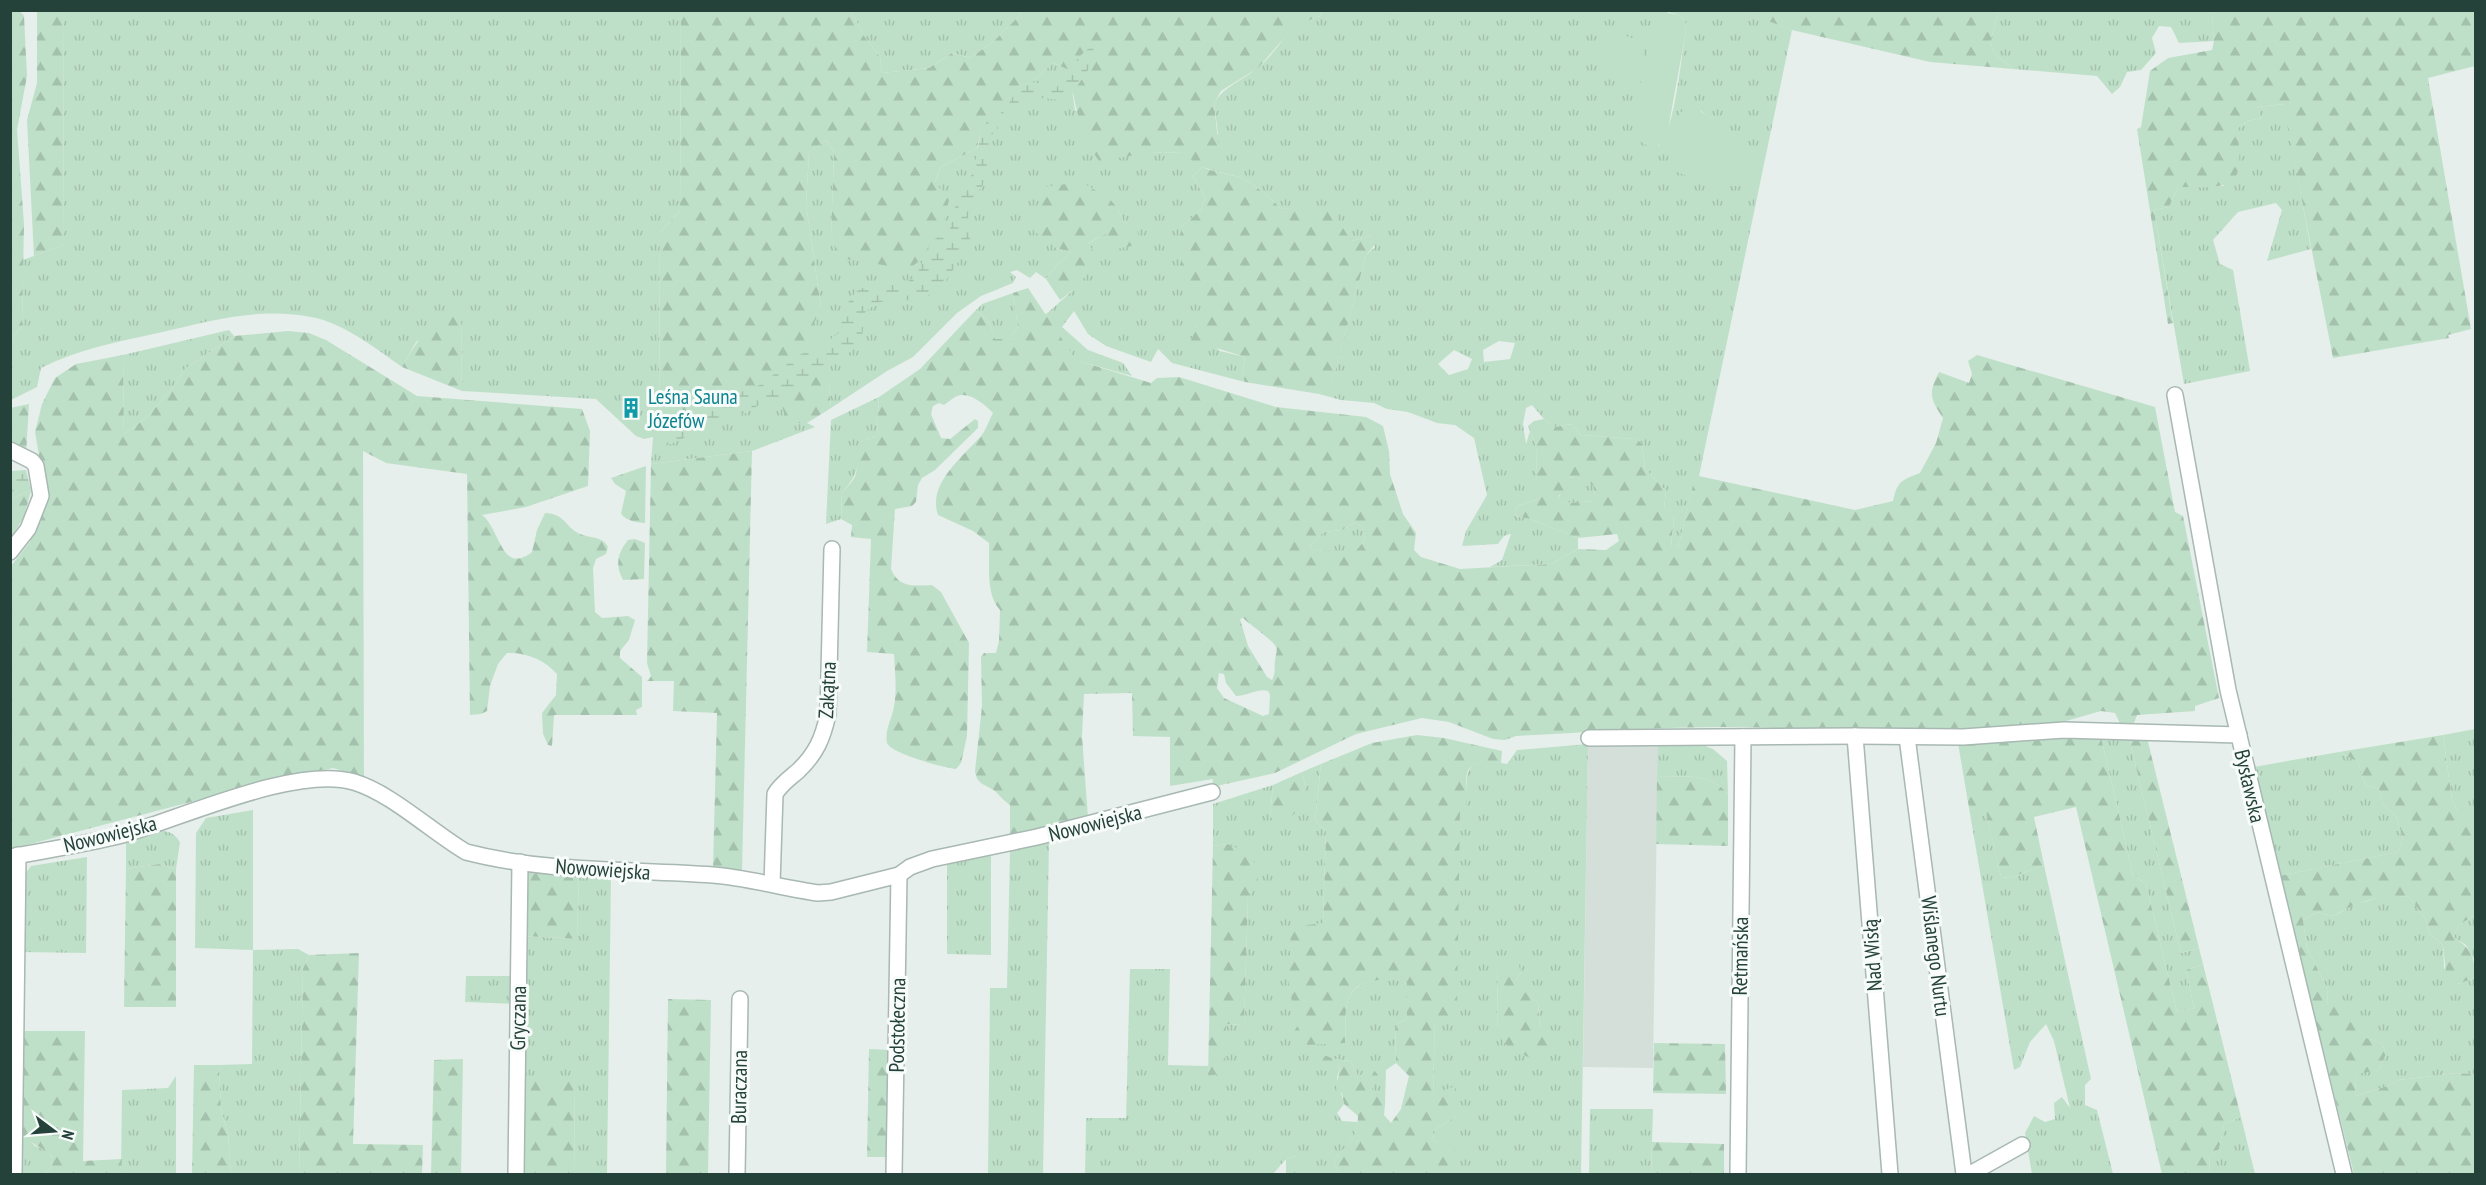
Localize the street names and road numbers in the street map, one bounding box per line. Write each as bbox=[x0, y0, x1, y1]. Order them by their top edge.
street label: Zakątna bbox=[812, 661, 842, 719]
street label: Bysławska bbox=[2228, 747, 2272, 825]
street label: Nowowiejska bbox=[1046, 798, 1144, 848]
street label: Nowowiejska bbox=[61, 809, 159, 859]
street label: Nowowiejska bbox=[555, 852, 651, 886]
street label: Wiślanego Nurtu bbox=[1915, 894, 1957, 1018]
street label: Retmańska bbox=[1726, 916, 1754, 996]
street label: Nad Wisłą bbox=[1856, 918, 1888, 992]
street label: Podstołeczna bbox=[883, 977, 911, 1073]
street label: Gryczana bbox=[504, 985, 532, 1051]
street label: Buraczana bbox=[725, 1050, 753, 1124]

